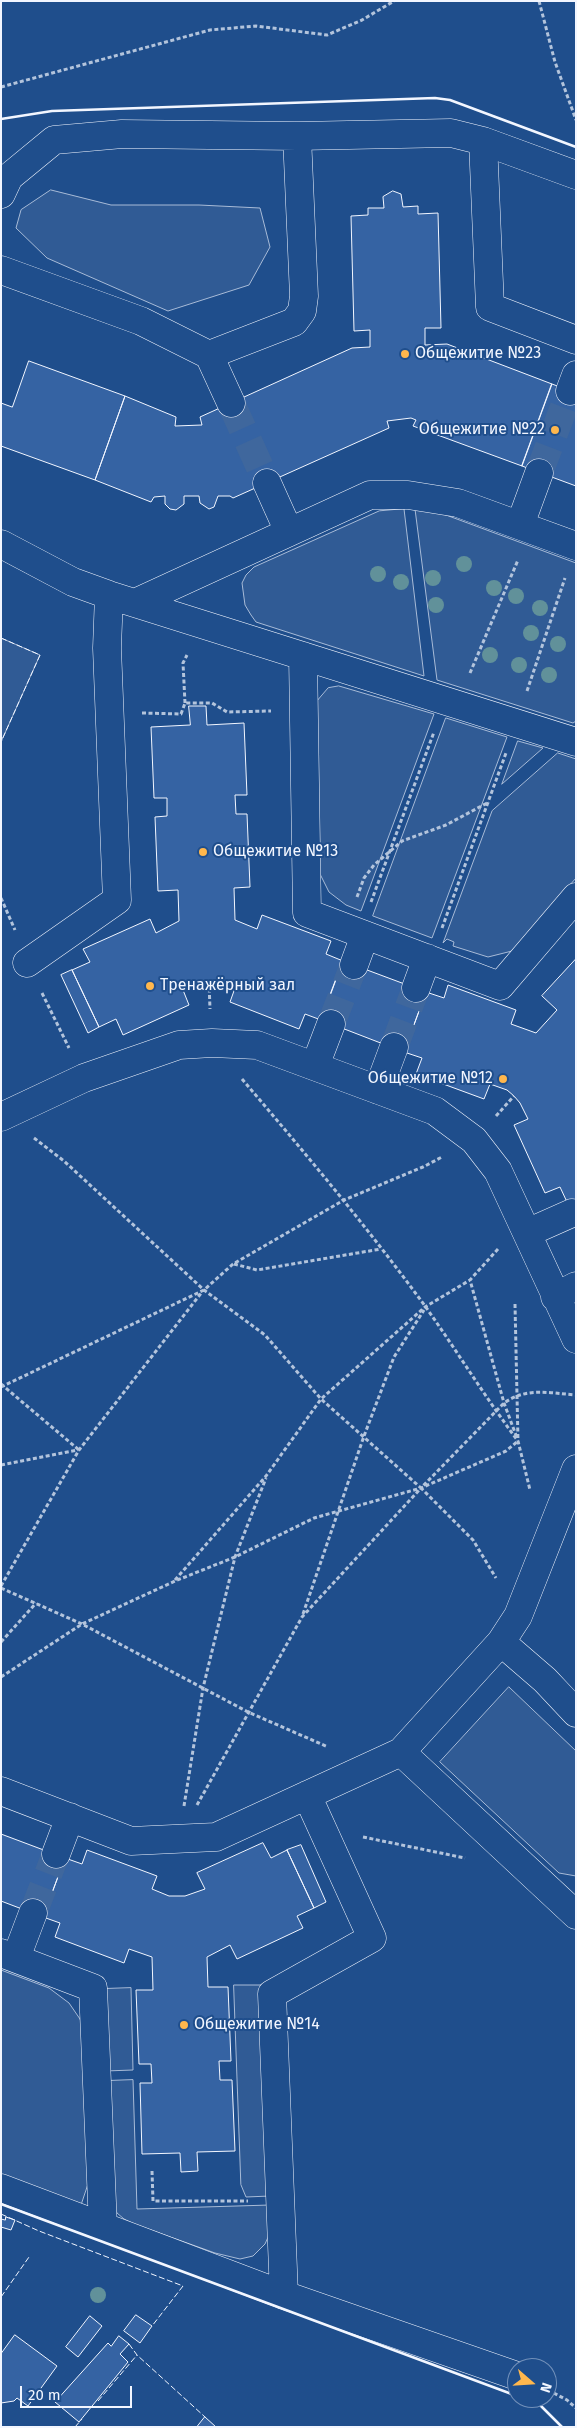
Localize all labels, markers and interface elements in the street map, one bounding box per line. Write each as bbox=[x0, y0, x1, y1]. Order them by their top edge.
place label: Общежитие №23 bbox=[415, 344, 541, 364]
marker: Общежитие №23 bbox=[399, 348, 411, 360]
place label: Общежитие №22 bbox=[419, 420, 545, 440]
marker: Общежитие №22 bbox=[549, 424, 561, 436]
place label: Общежитие №13 bbox=[213, 842, 338, 862]
marker: Общежитие №13 bbox=[197, 846, 209, 858]
place label: Тренажёрный зал bbox=[160, 976, 295, 996]
marker: Тренажёрный зал bbox=[144, 980, 156, 992]
place label: Общежитие №12 bbox=[368, 1069, 493, 1089]
marker: Общежитие №12 bbox=[497, 1073, 509, 1085]
place label: Общежитие №14 bbox=[194, 2015, 320, 2035]
marker: Общежитие №14 bbox=[178, 2019, 190, 2031]
north arrow bbox=[507, 2358, 557, 2408]
scale bar bbox=[22, 2376, 135, 2408]
text: N bbox=[536, 2381, 555, 2395]
text: 20 m bbox=[28, 2386, 61, 2404]

